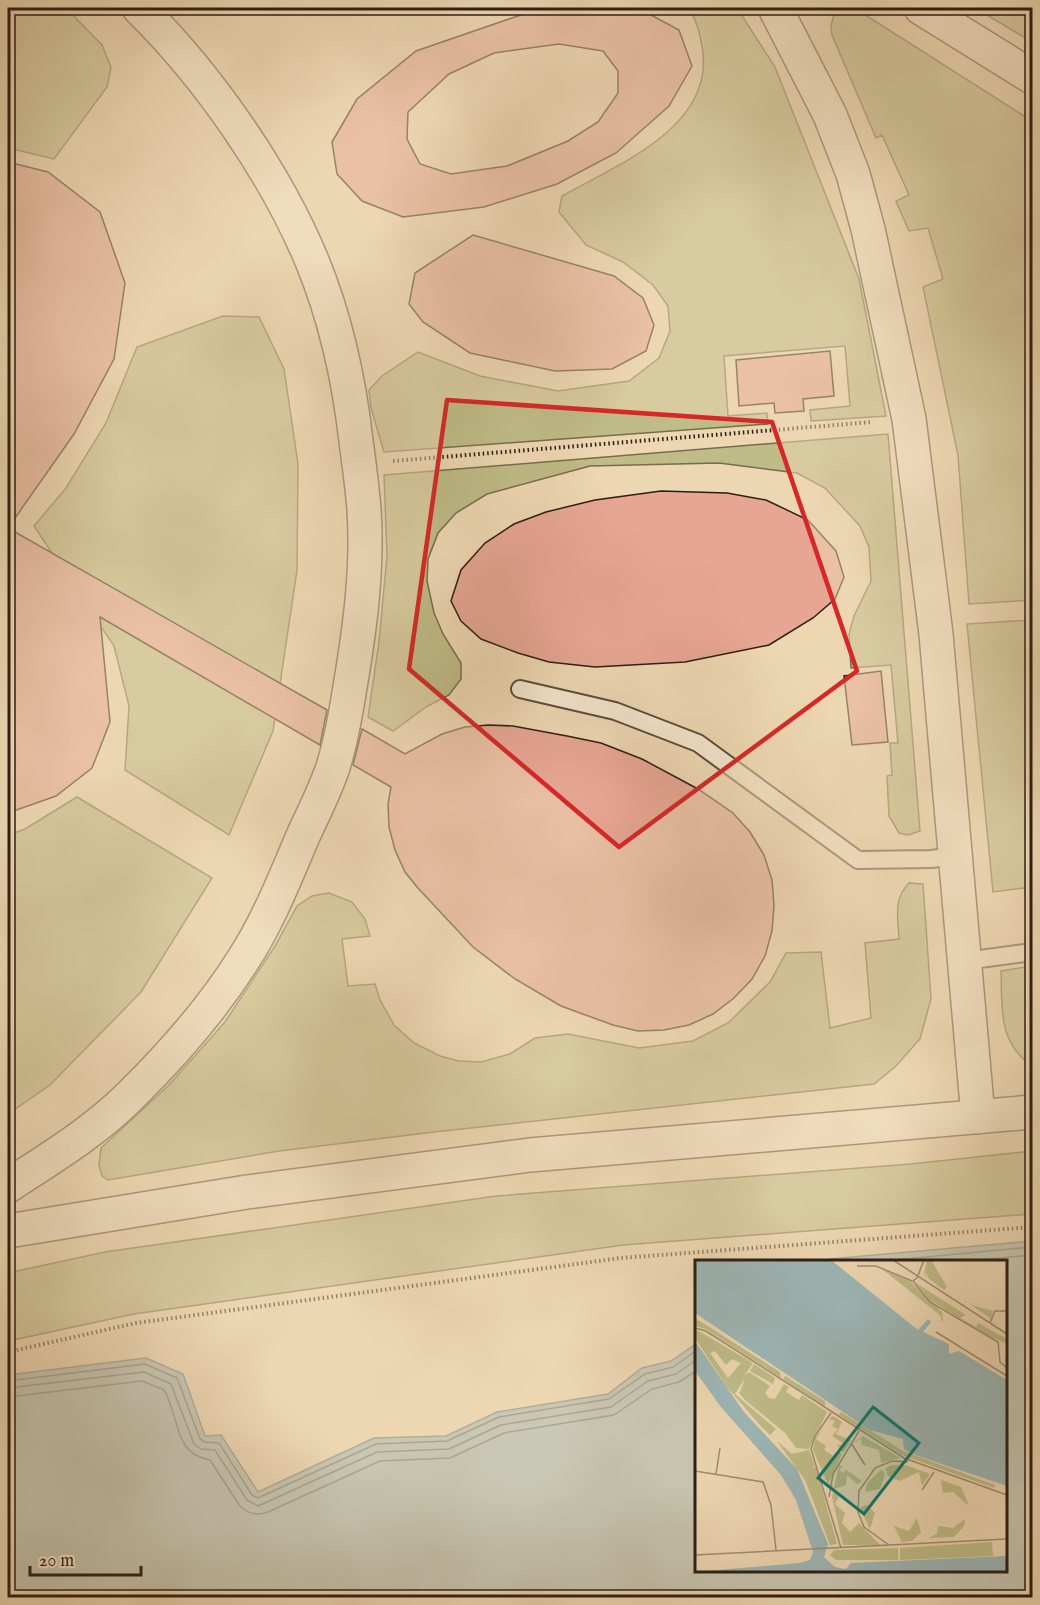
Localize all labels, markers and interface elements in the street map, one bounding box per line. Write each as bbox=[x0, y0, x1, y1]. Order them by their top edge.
inset map bbox=[695, 1260, 1007, 1572]
scale bar bbox=[30, 1539, 141, 1577]
text: 20 m bbox=[39, 1550, 74, 1573]

